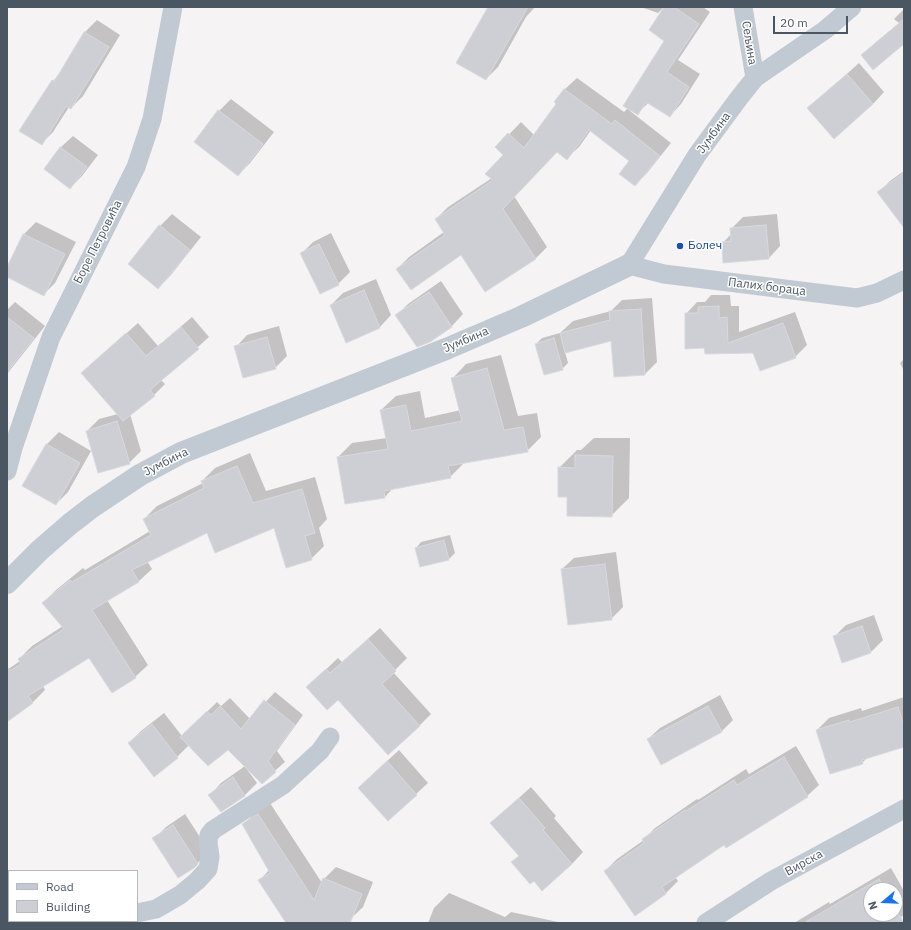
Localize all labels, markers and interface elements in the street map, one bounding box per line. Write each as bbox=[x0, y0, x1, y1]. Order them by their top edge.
scale bar bbox=[775, 8, 850, 34]
text: 20 m bbox=[780, 15, 808, 30]
street label: Сељина bbox=[738, 20, 760, 66]
street label: Јумбина bbox=[694, 109, 734, 157]
street label: Боре Петровића bbox=[71, 198, 125, 286]
place label: Болеч bbox=[688, 239, 722, 253]
marker: Болеч bbox=[675, 241, 685, 251]
street label: Палих бораца bbox=[727, 275, 807, 299]
street label: Јумбина bbox=[441, 324, 491, 356]
street label: Јумбина bbox=[141, 445, 191, 479]
street label: Вирска bbox=[783, 847, 825, 879]
legend bbox=[8, 870, 138, 922]
text: Road bbox=[46, 879, 74, 894]
north arrow bbox=[863, 882, 903, 922]
text: Building bbox=[46, 899, 90, 914]
text: N bbox=[865, 900, 881, 912]

